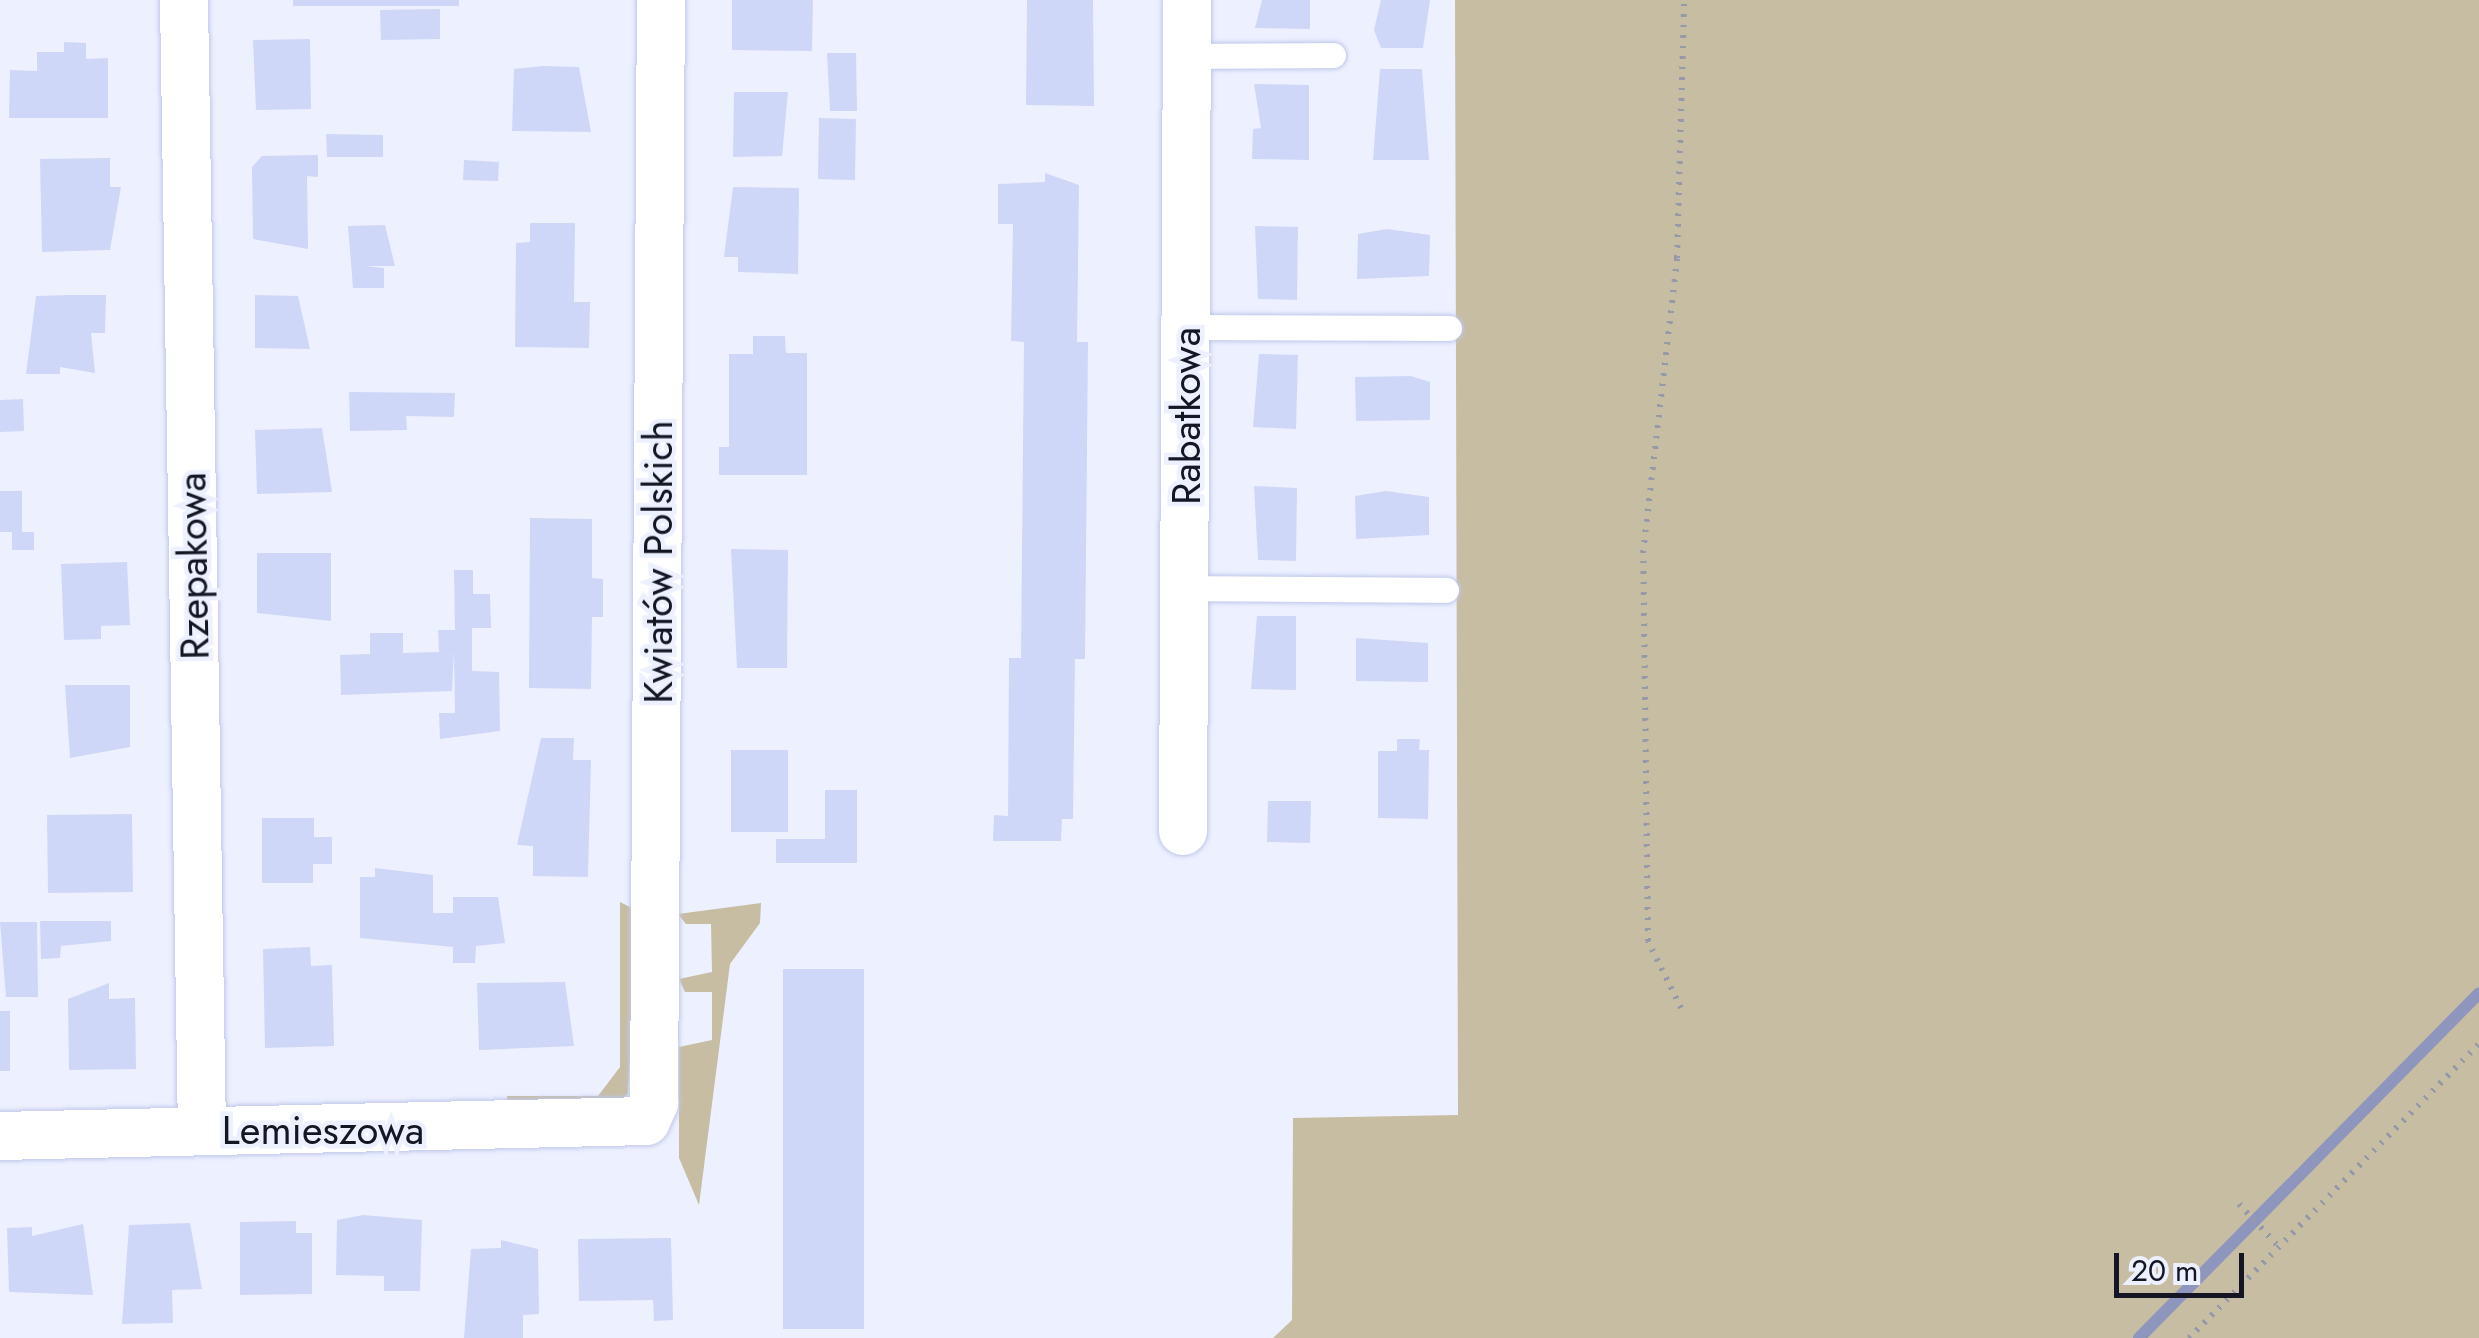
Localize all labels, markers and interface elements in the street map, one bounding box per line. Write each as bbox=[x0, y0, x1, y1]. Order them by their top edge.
street label: Rabatkowa bbox=[1162, 327, 1210, 505]
street label: Kwiatów Polskich bbox=[634, 420, 682, 704]
street label: Rzepakowa bbox=[167, 472, 219, 660]
street label: Lemieszowa bbox=[222, 1106, 424, 1154]
scale bar bbox=[2119, 1233, 2249, 1295]
text: 20 m bbox=[2131, 1249, 2198, 1292]

